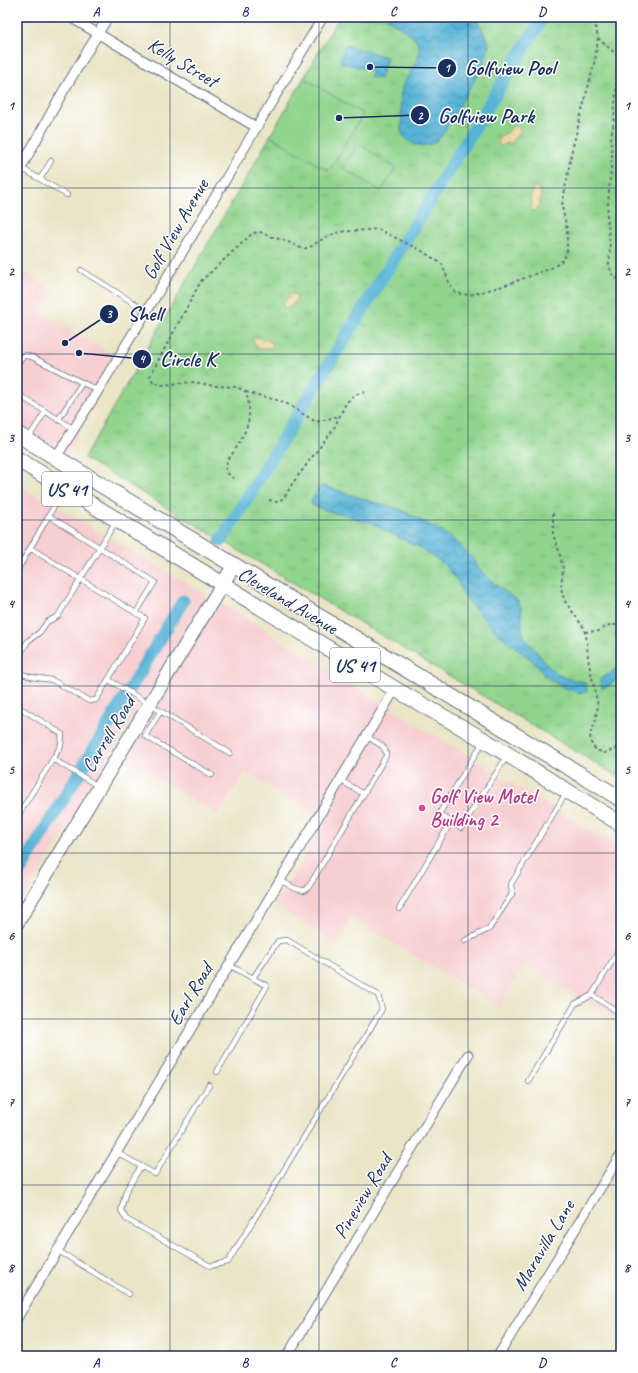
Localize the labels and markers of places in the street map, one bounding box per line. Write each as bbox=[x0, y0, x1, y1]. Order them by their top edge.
callout: Golfview Pool bbox=[437, 51, 563, 84]
callout: Golfview Park bbox=[410, 99, 542, 132]
callout: Shell bbox=[99, 297, 171, 330]
callout: Circle K bbox=[132, 342, 224, 375]
place label: Golf View Motel Building 2 bbox=[430, 784, 539, 832]
marker: Golf View Motel Building 2 bbox=[417, 803, 427, 813]

